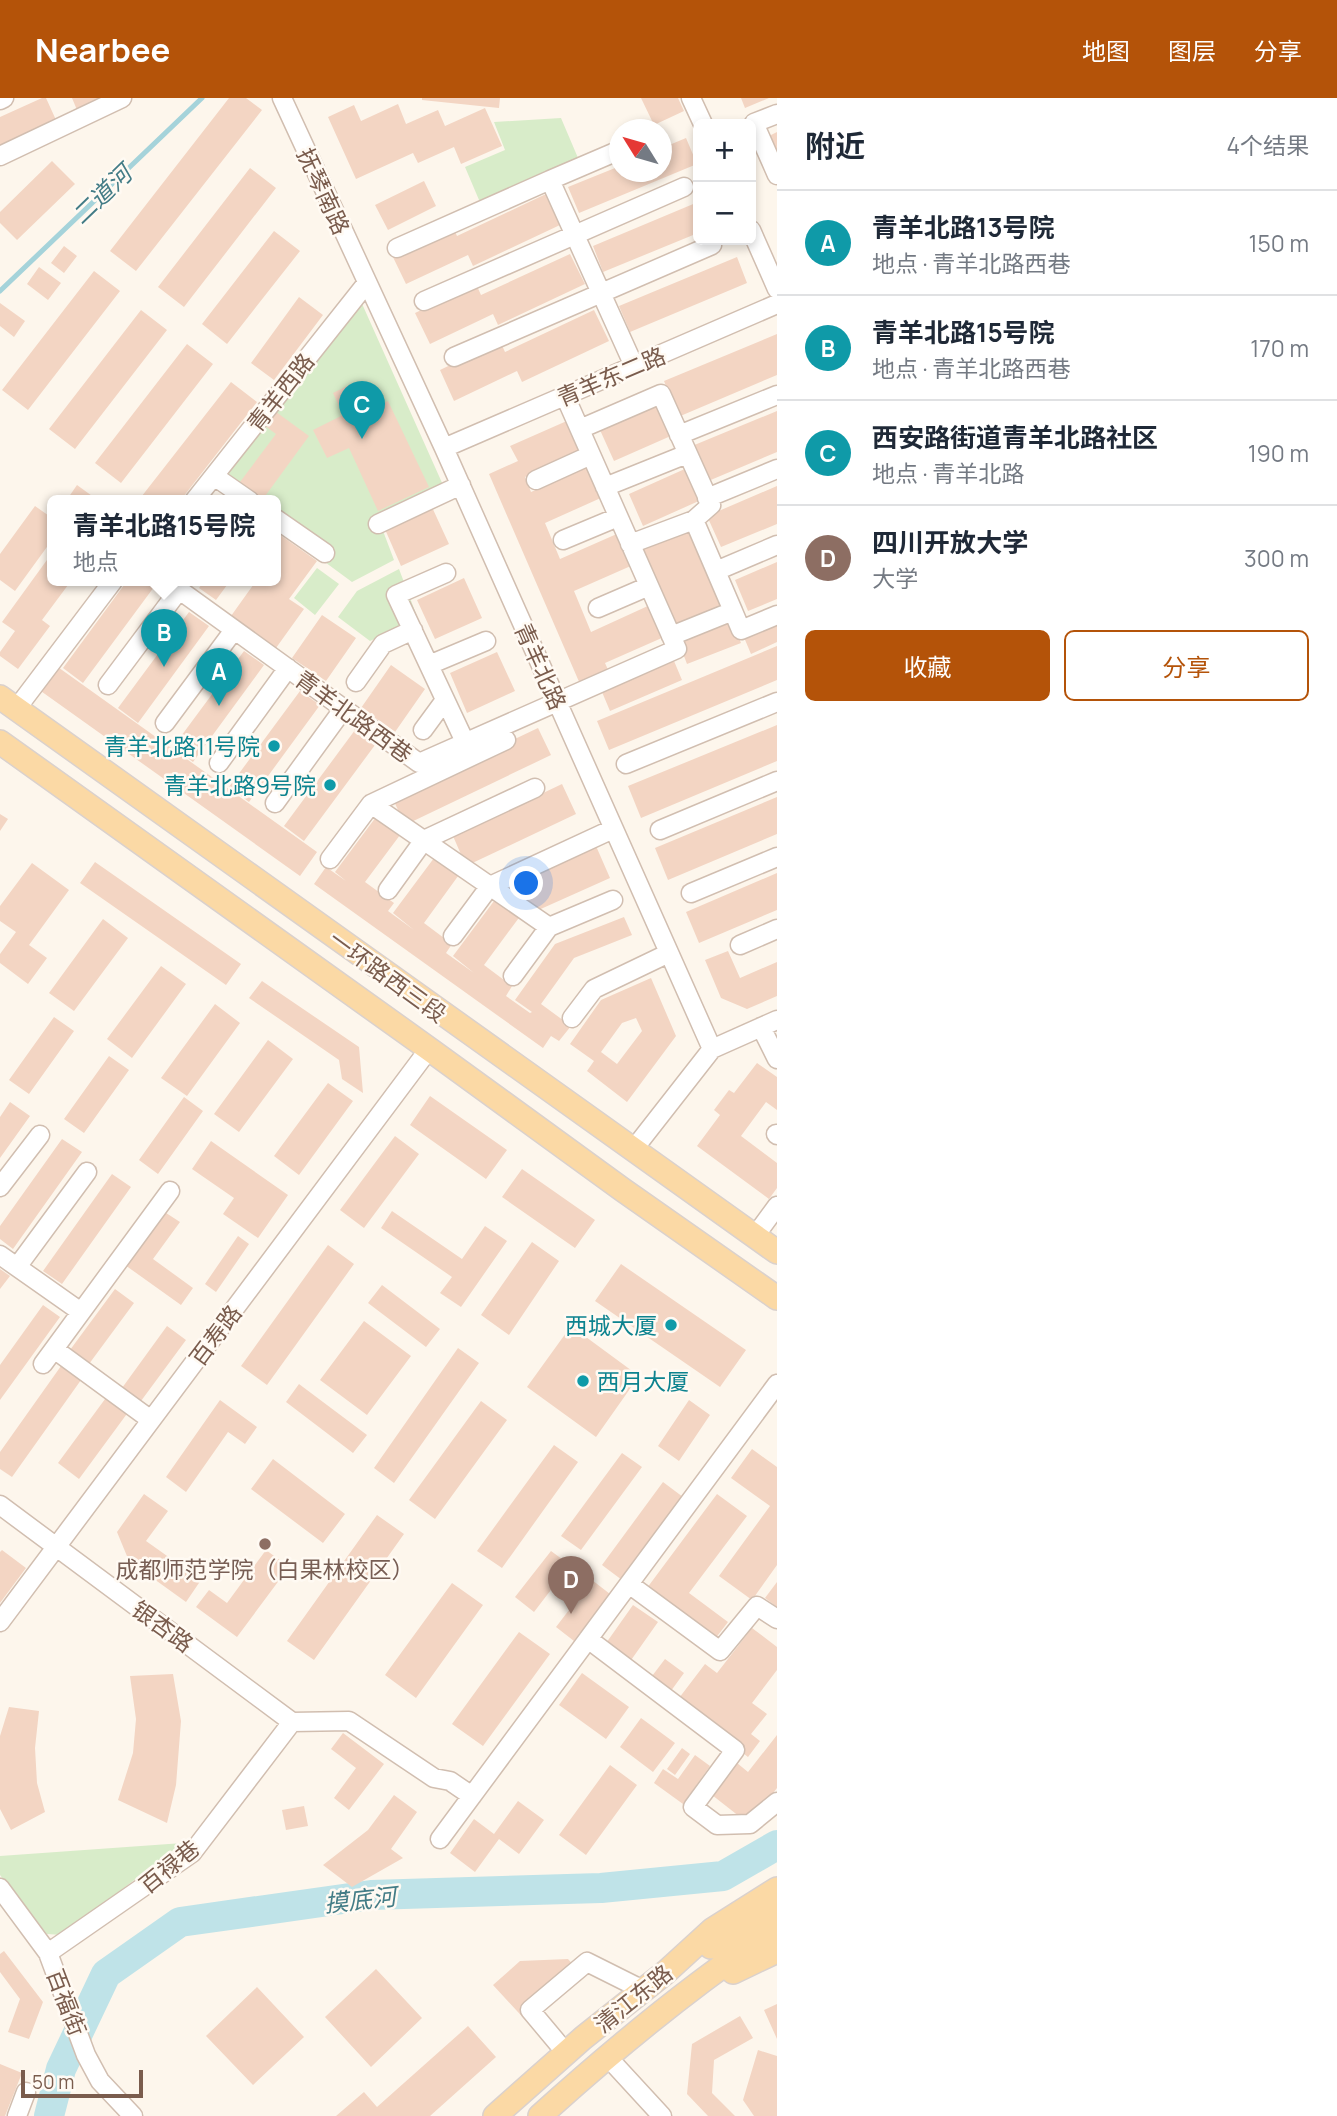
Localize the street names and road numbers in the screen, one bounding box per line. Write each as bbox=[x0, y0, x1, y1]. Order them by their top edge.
street label: 抚琴南路 bbox=[290, 143, 358, 239]
street label: 青羊东二路 bbox=[552, 339, 670, 413]
street label: 青羊西路 bbox=[239, 346, 321, 438]
street label: 青羊北路 bbox=[508, 617, 574, 715]
street label: 青羊北路西巷 bbox=[289, 662, 419, 770]
street label: 一环路西三段 bbox=[323, 922, 453, 1030]
street label: 百寿路 bbox=[181, 1298, 249, 1372]
street label: 银杏路 bbox=[126, 1593, 200, 1659]
street label: 百禄巷 bbox=[132, 1832, 206, 1900]
street label: 清江东路 bbox=[587, 1957, 679, 2039]
street label: 百福街 bbox=[40, 1964, 94, 2040]

